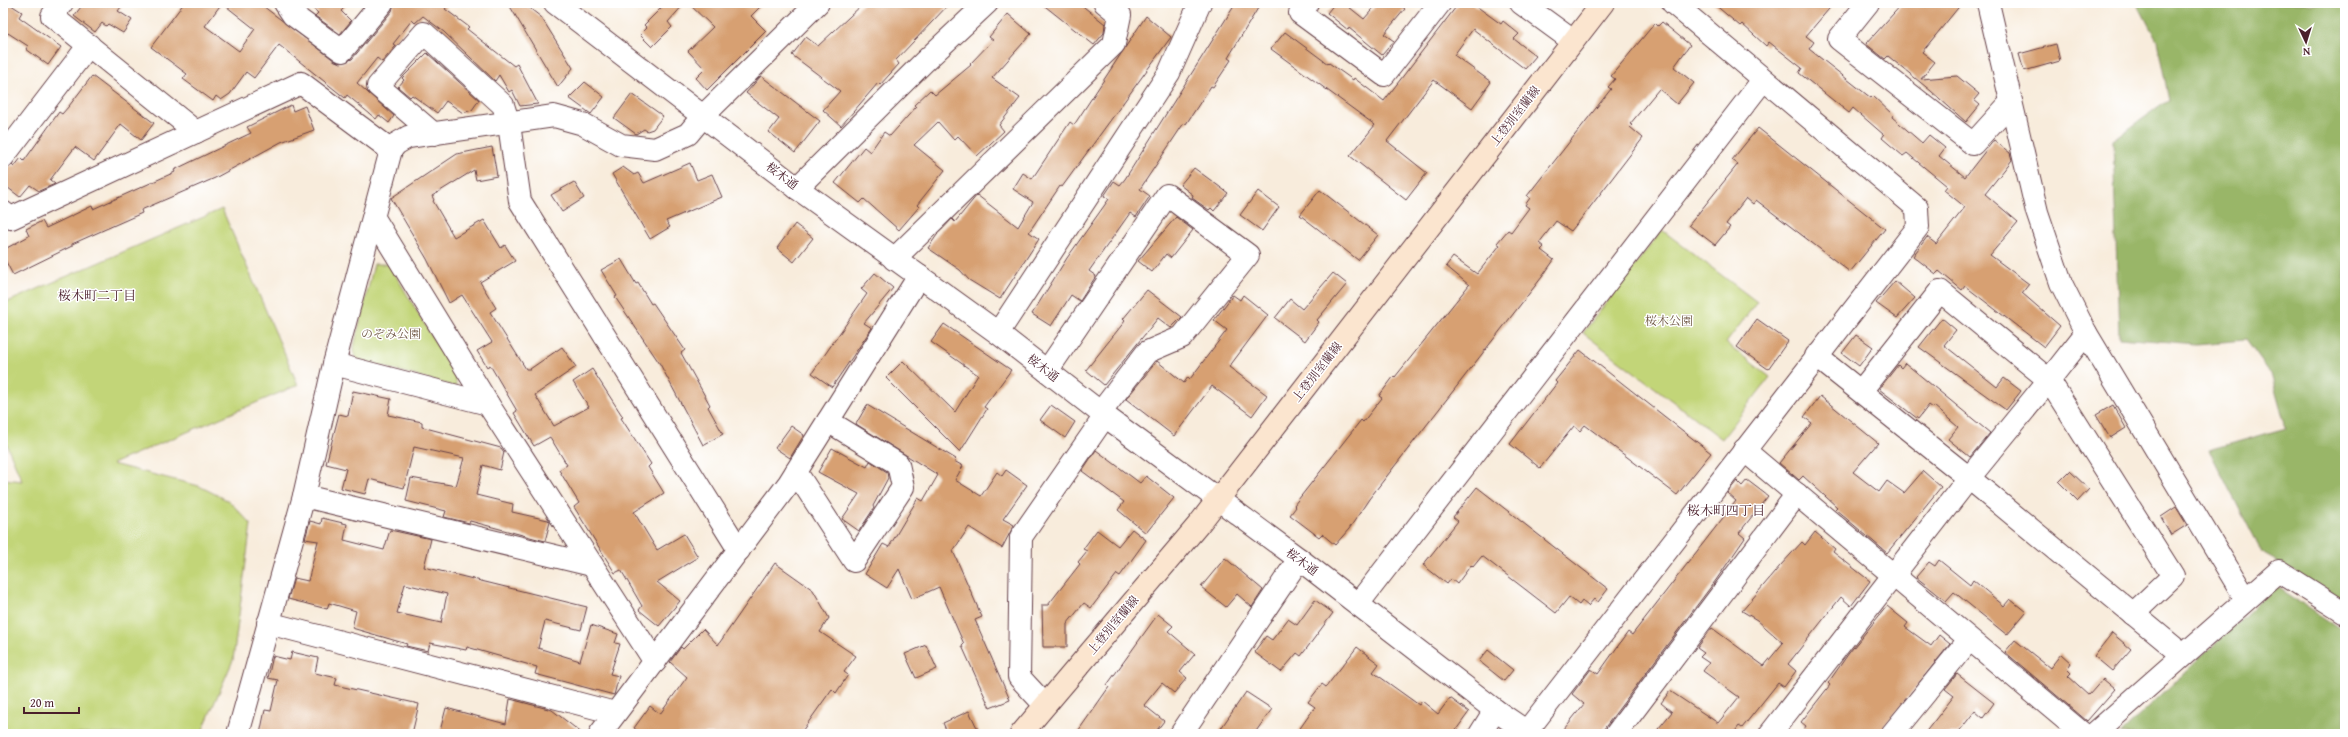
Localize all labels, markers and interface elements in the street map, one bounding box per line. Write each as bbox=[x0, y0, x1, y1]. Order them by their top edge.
north arrow bbox=[2286, 22, 2326, 62]
text: N bbox=[2302, 44, 2311, 60]
street label: 上登別室蘭線 bbox=[1486, 82, 1543, 149]
street label: 桜木通 bbox=[763, 158, 802, 193]
district label: 桜木町二丁目 bbox=[58, 286, 136, 305]
park label: 桜木公園 bbox=[1645, 312, 1693, 329]
park label: のぞみ公園 bbox=[361, 325, 421, 342]
street label: 上登別室蘭線 bbox=[1288, 338, 1345, 405]
street label: 桜木通 bbox=[1024, 350, 1063, 385]
district label: 桜木町四丁目 bbox=[1687, 501, 1765, 520]
street label: 桜木通 bbox=[1283, 544, 1322, 579]
street label: 上登別室蘭線 bbox=[1083, 592, 1142, 658]
scale bar bbox=[24, 689, 79, 715]
text: 20 m bbox=[30, 694, 54, 711]

